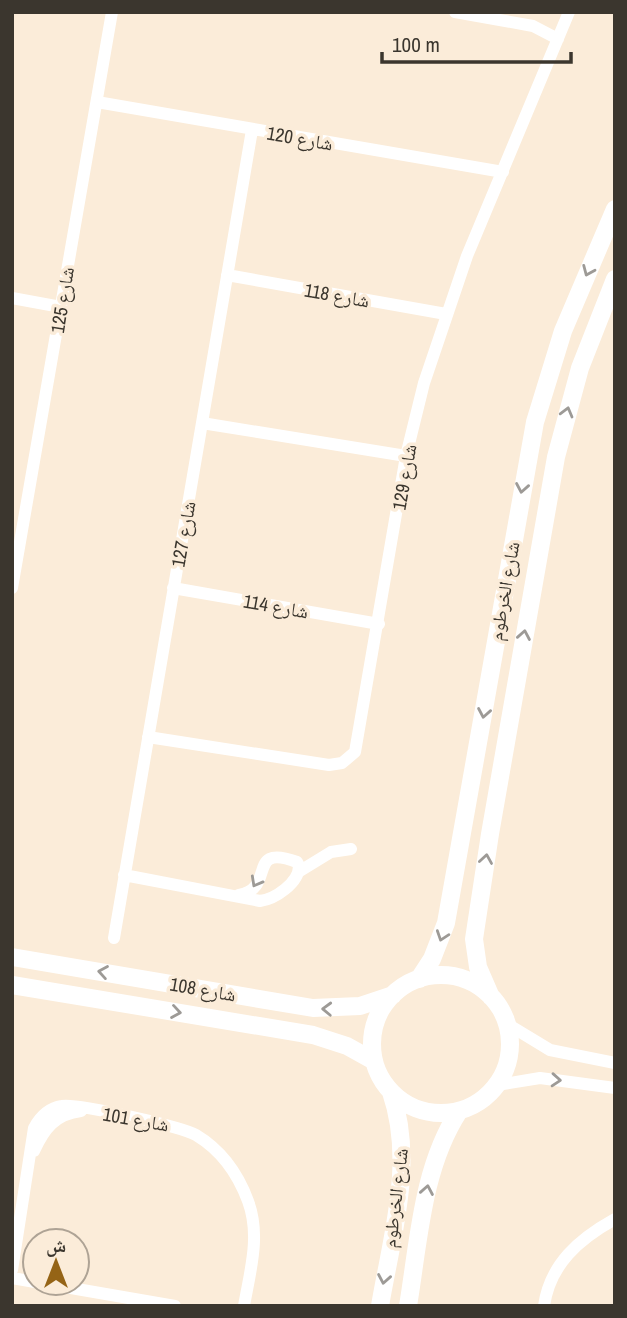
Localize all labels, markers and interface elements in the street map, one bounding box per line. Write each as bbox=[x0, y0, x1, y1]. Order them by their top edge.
scale bar bbox=[382, 21, 571, 65]
text: 100 m bbox=[392, 30, 440, 59]
street label: شارع 120 bbox=[265, 119, 335, 157]
street label: شارع 125 bbox=[44, 265, 80, 335]
one-way arrow bbox=[583, 265, 597, 277]
street label: شارع 118 bbox=[303, 277, 371, 313]
one-way arrow bbox=[559, 406, 573, 418]
street label: شارع 129 bbox=[385, 442, 423, 512]
one-way arrow bbox=[515, 482, 530, 494]
street label: شارع 127 bbox=[164, 499, 202, 569]
street label: شارع الخرطوم bbox=[483, 539, 526, 643]
street label: شارع 114 bbox=[242, 588, 310, 624]
one-way arrow bbox=[516, 629, 531, 641]
one-way arrow bbox=[477, 707, 492, 718]
one-way arrow bbox=[478, 853, 493, 865]
one-way arrow bbox=[251, 874, 264, 887]
one-way arrow bbox=[436, 929, 450, 941]
one-way arrow bbox=[97, 966, 109, 981]
street label: شارع 108 bbox=[168, 970, 238, 1008]
one-way arrow bbox=[321, 1001, 332, 1016]
one-way arrow bbox=[170, 1004, 182, 1019]
one-way arrow bbox=[551, 1072, 562, 1087]
street label: شارع 101 bbox=[101, 1100, 171, 1138]
street label: شارع الخرطوم bbox=[376, 1147, 415, 1249]
one-way arrow bbox=[419, 1184, 434, 1196]
north arrow bbox=[21, 1227, 91, 1297]
text: ش bbox=[46, 1232, 66, 1258]
one-way arrow bbox=[377, 1273, 392, 1285]

